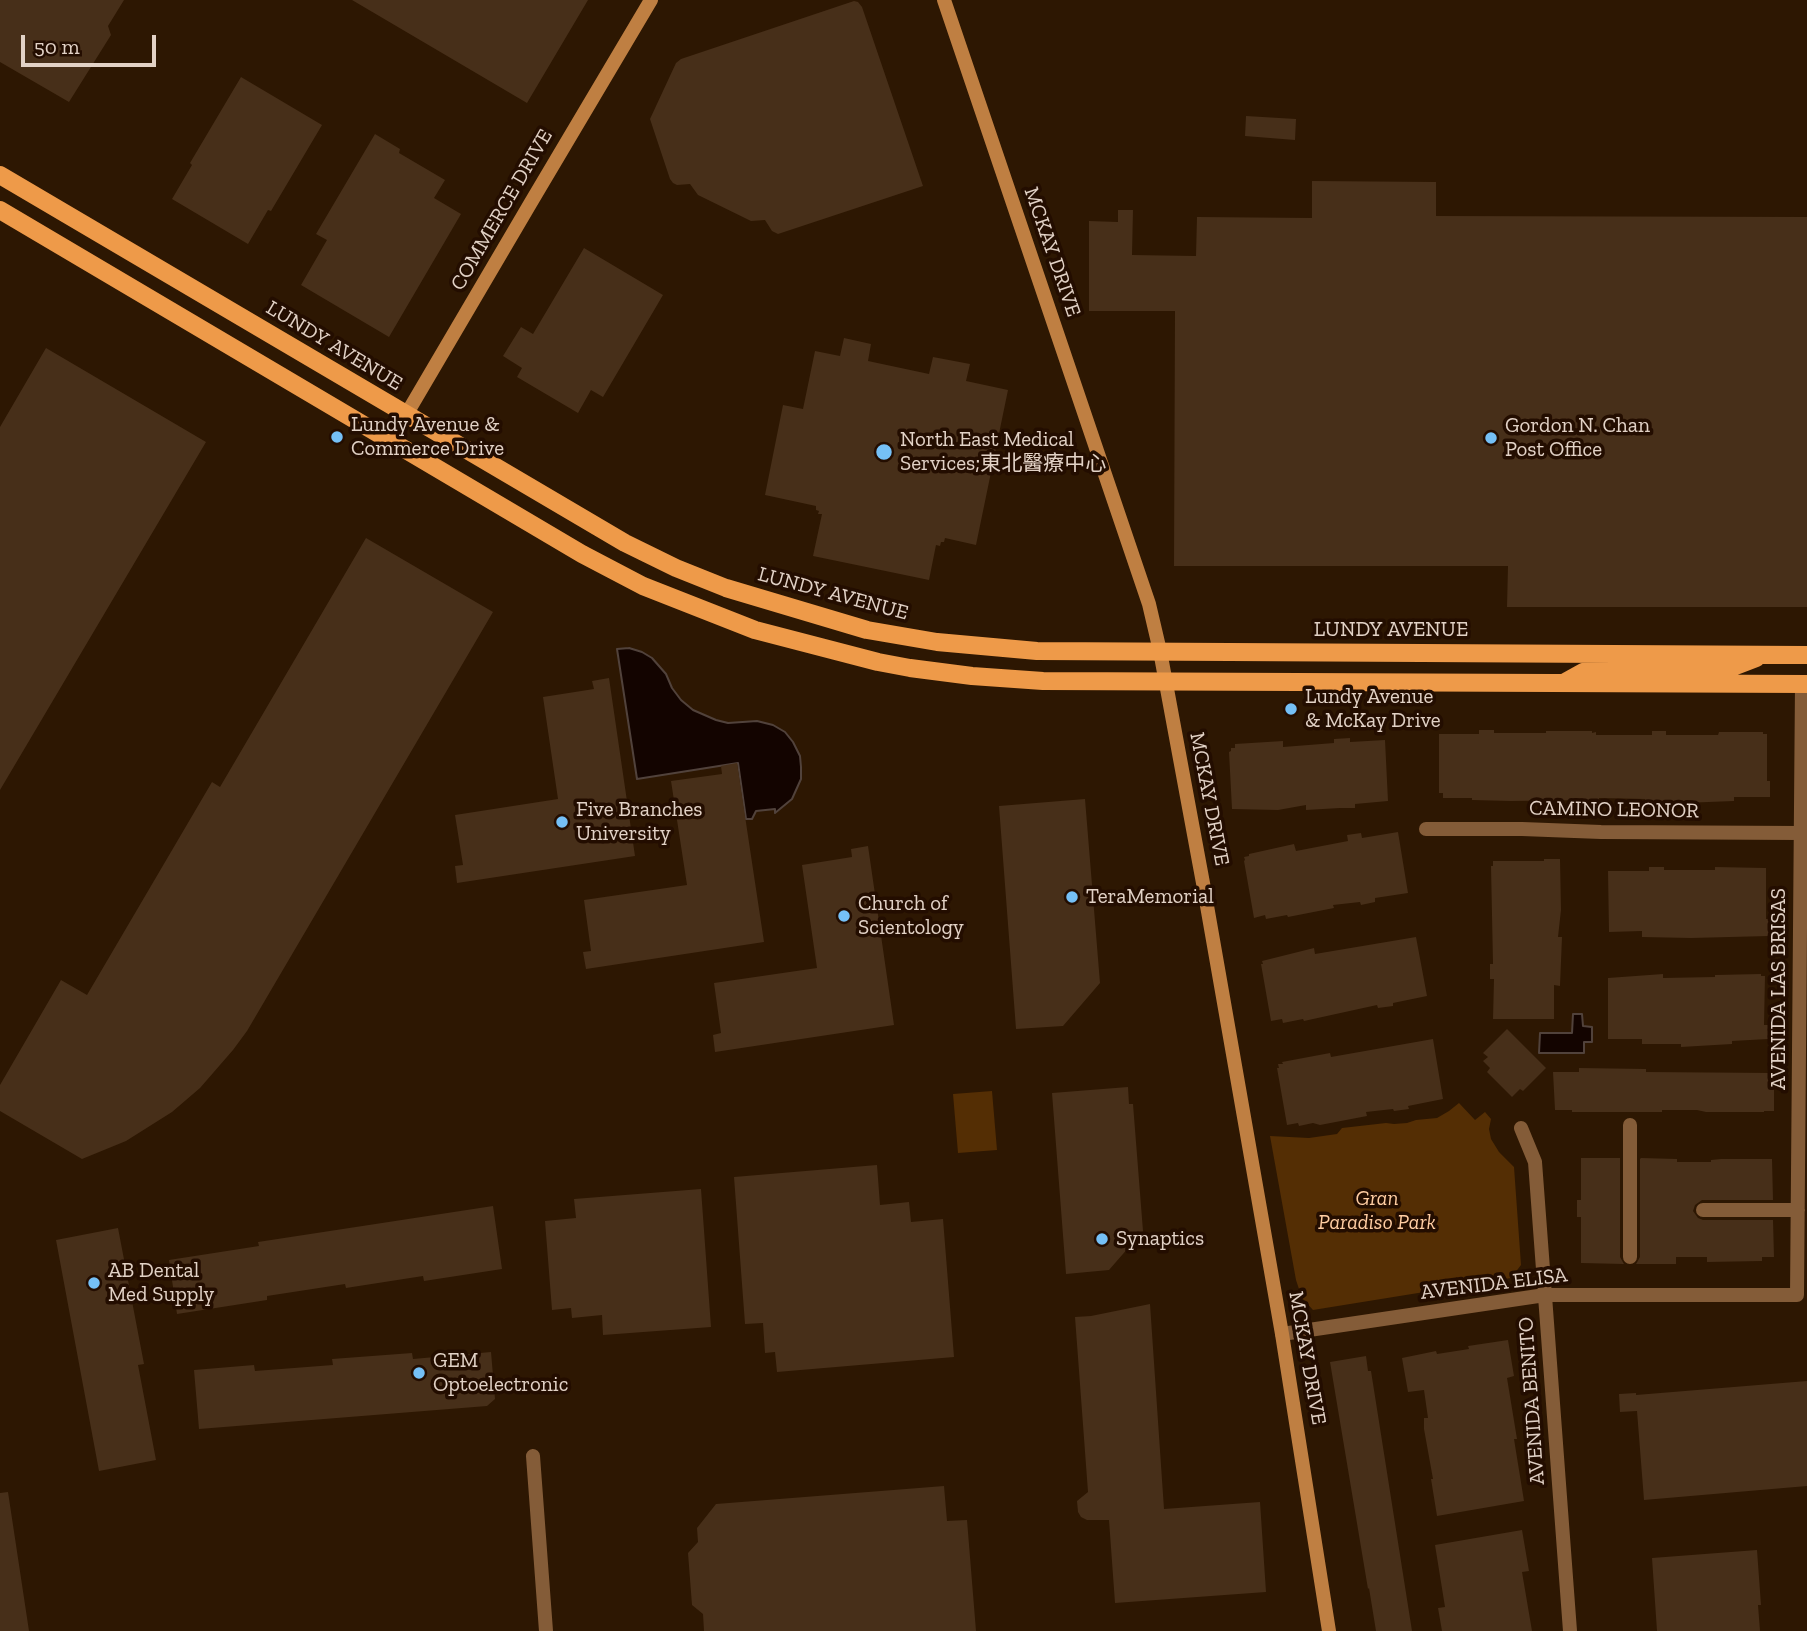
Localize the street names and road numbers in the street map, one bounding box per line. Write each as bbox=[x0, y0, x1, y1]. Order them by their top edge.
street label: COMMERCE DRIVE bbox=[446, 125, 558, 295]
street label: MCKAY DRIVE bbox=[1018, 184, 1086, 320]
street label: LUNDY AVENUE bbox=[261, 295, 407, 397]
street label: LUNDY AVENUE bbox=[755, 562, 911, 626]
street label: LUNDY AVENUE bbox=[1314, 617, 1468, 643]
street label: MCKAY DRIVE bbox=[1184, 730, 1234, 868]
street label: CAMINO LEONOR bbox=[1529, 796, 1699, 824]
street label: AVENIDA LAS BRISAS bbox=[1766, 888, 1792, 1090]
street label: AVENIDA ELISA bbox=[1419, 1262, 1569, 1306]
street label: MCKAY DRIVE bbox=[1283, 1289, 1331, 1427]
street label: AVENIDA BENITO bbox=[1514, 1316, 1550, 1486]

